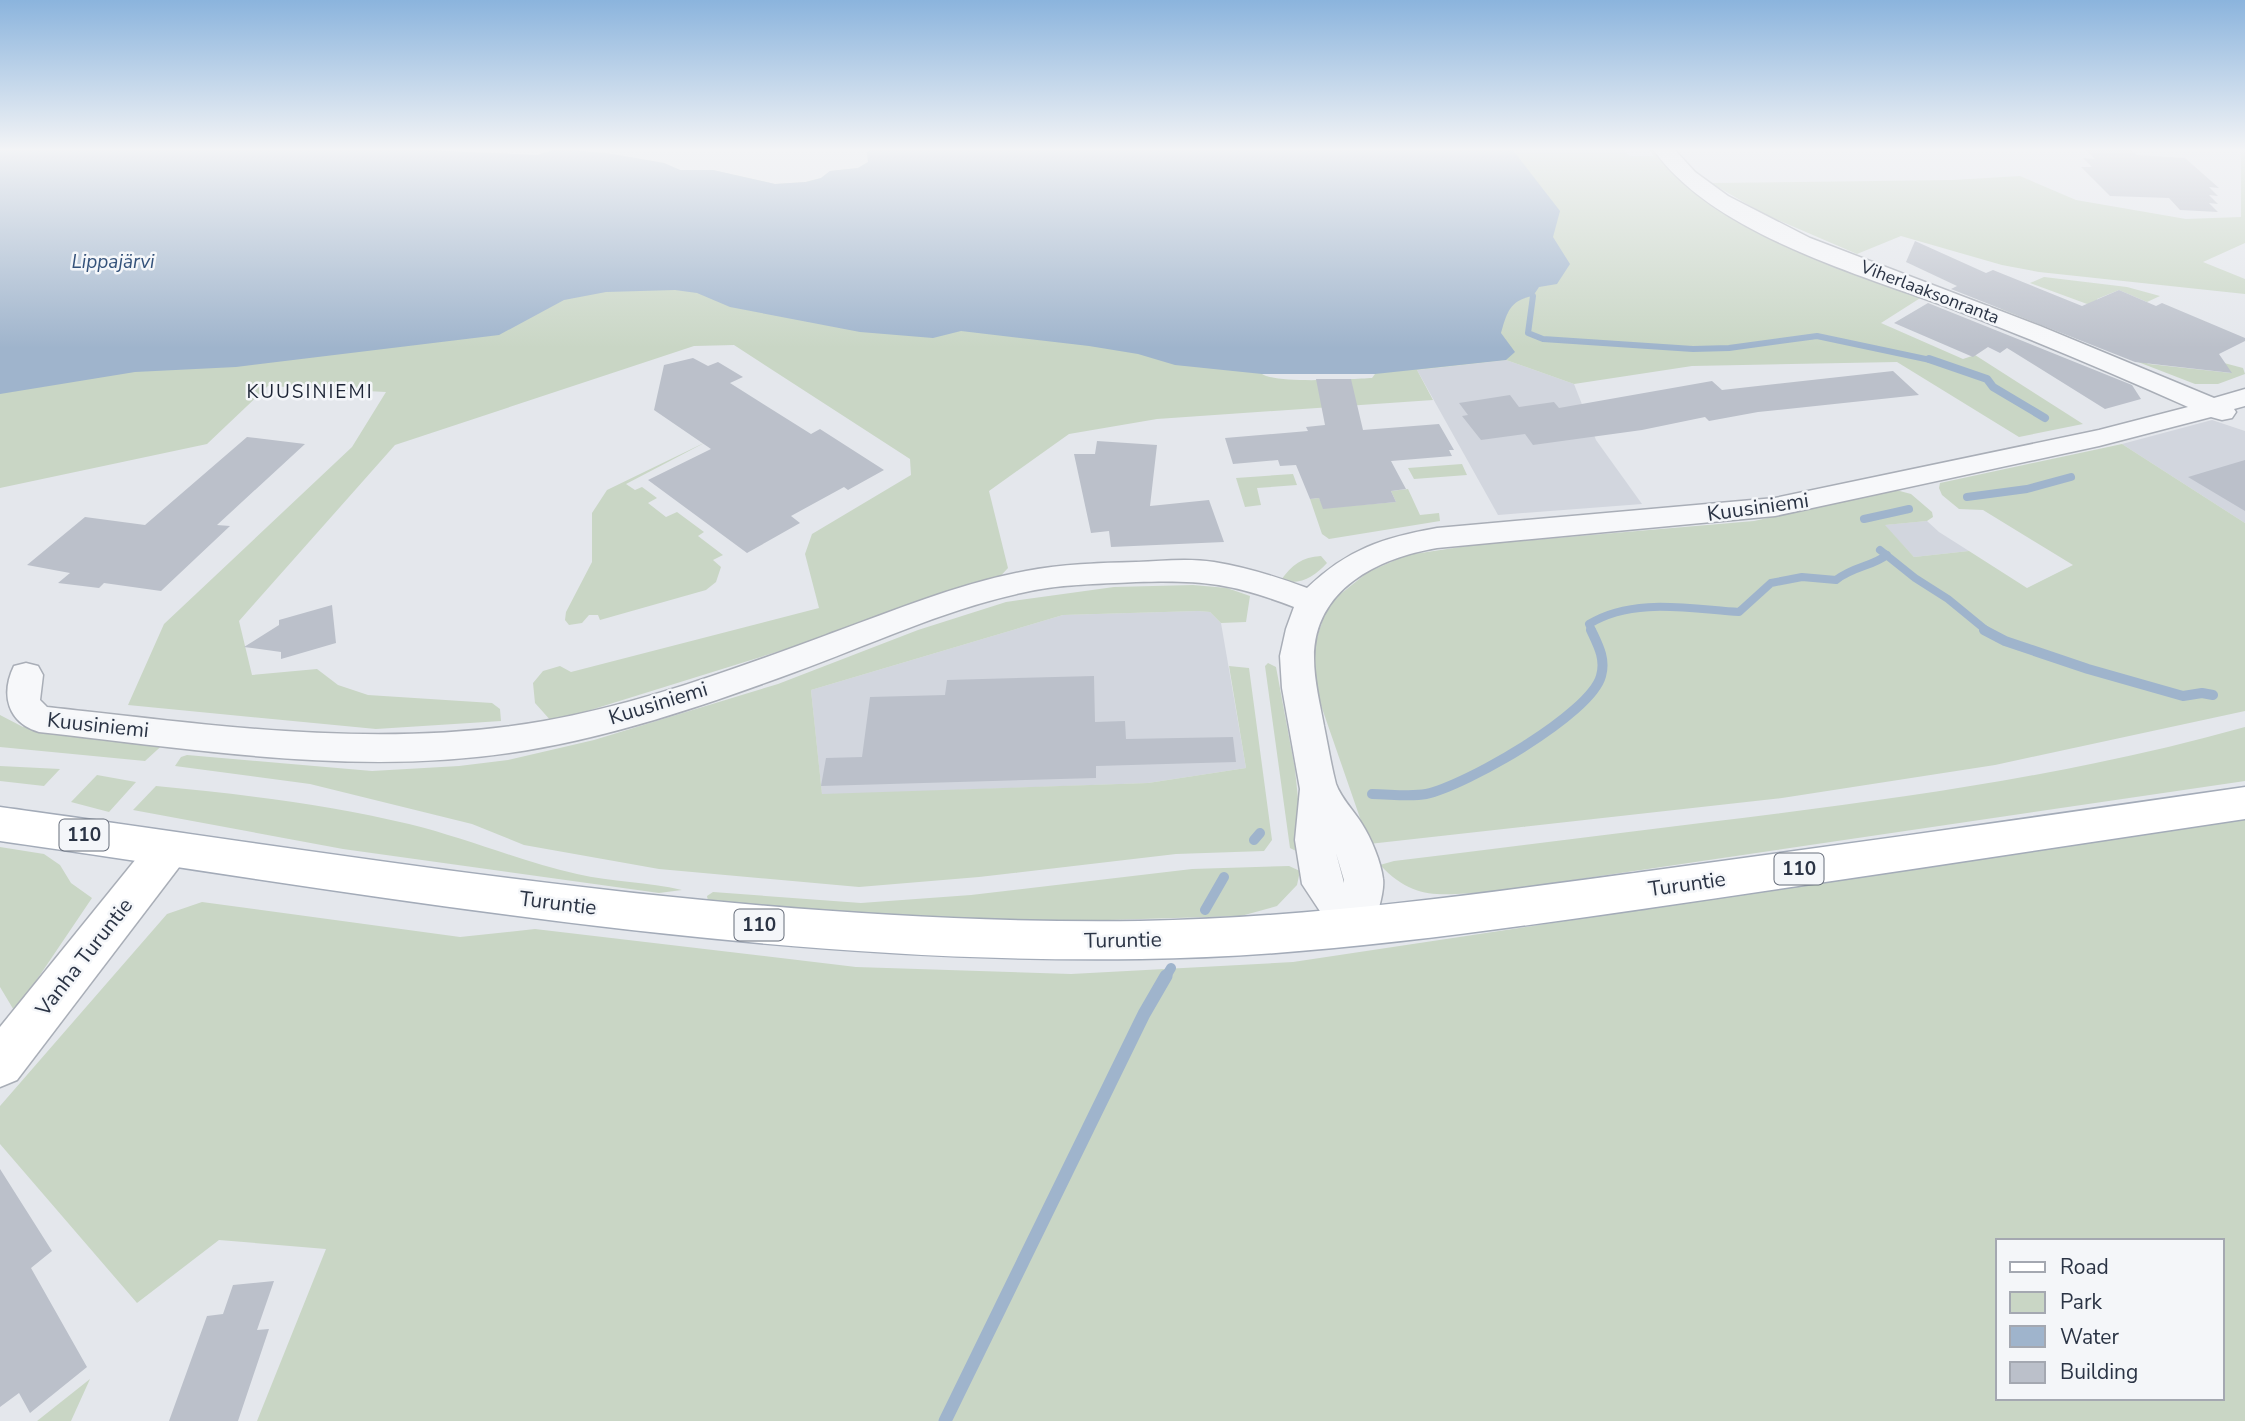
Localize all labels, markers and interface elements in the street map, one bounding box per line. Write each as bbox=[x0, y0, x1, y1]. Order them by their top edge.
water label: Lippajärvi bbox=[71, 249, 155, 275]
street label: Viherlaaksonranta bbox=[1856, 254, 2003, 330]
district label: KUUSINIEMI bbox=[246, 379, 374, 405]
street label: Kuusiniemi bbox=[1705, 486, 1811, 528]
street label: Kuusiniemi bbox=[605, 675, 711, 731]
street label: Kuusiniemi bbox=[46, 706, 150, 744]
road number: 110 bbox=[60, 820, 108, 850]
road number: 110 bbox=[1774, 854, 1824, 884]
street label: Turuntie bbox=[1647, 865, 1727, 903]
street label: Turuntie bbox=[518, 884, 598, 922]
street label: Vanha Turuntie bbox=[29, 892, 139, 1022]
road number: 110 bbox=[734, 909, 784, 940]
street label: Turuntie bbox=[1084, 925, 1162, 955]
legend bbox=[1996, 1239, 2224, 1400]
text: Road bbox=[2060, 1253, 2109, 1281]
text: Park bbox=[2060, 1288, 2102, 1316]
text: Water bbox=[2060, 1323, 2119, 1351]
text: Building bbox=[2060, 1358, 2138, 1386]

